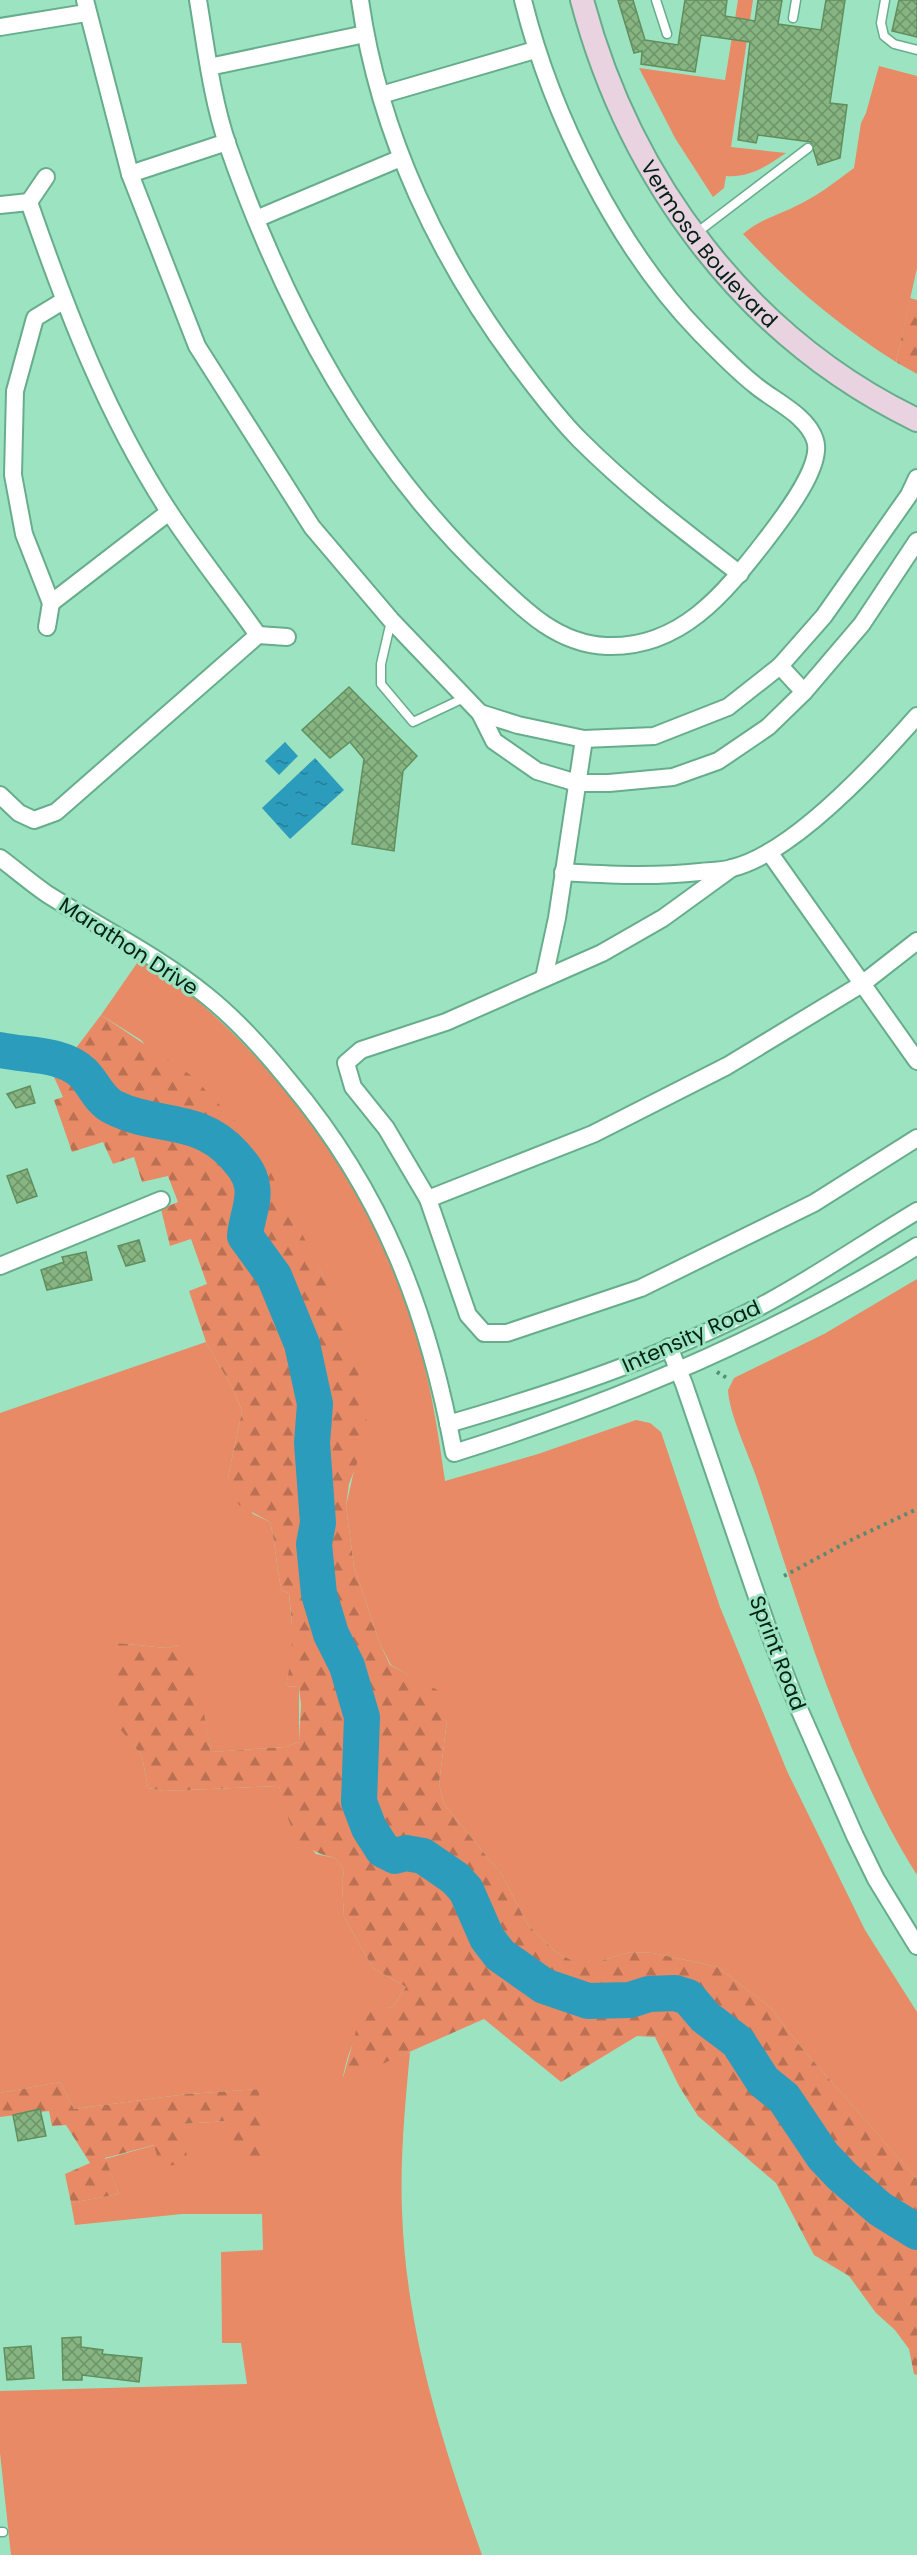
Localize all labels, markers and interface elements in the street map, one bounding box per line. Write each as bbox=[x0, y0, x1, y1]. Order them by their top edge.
street label: Vermosa Boulevard bbox=[634, 154, 784, 334]
street label: Marathon Drive bbox=[54, 890, 204, 1002]
street label: Intensity Road bbox=[617, 1293, 765, 1379]
street label: Sprint Road bbox=[743, 1591, 813, 1715]

